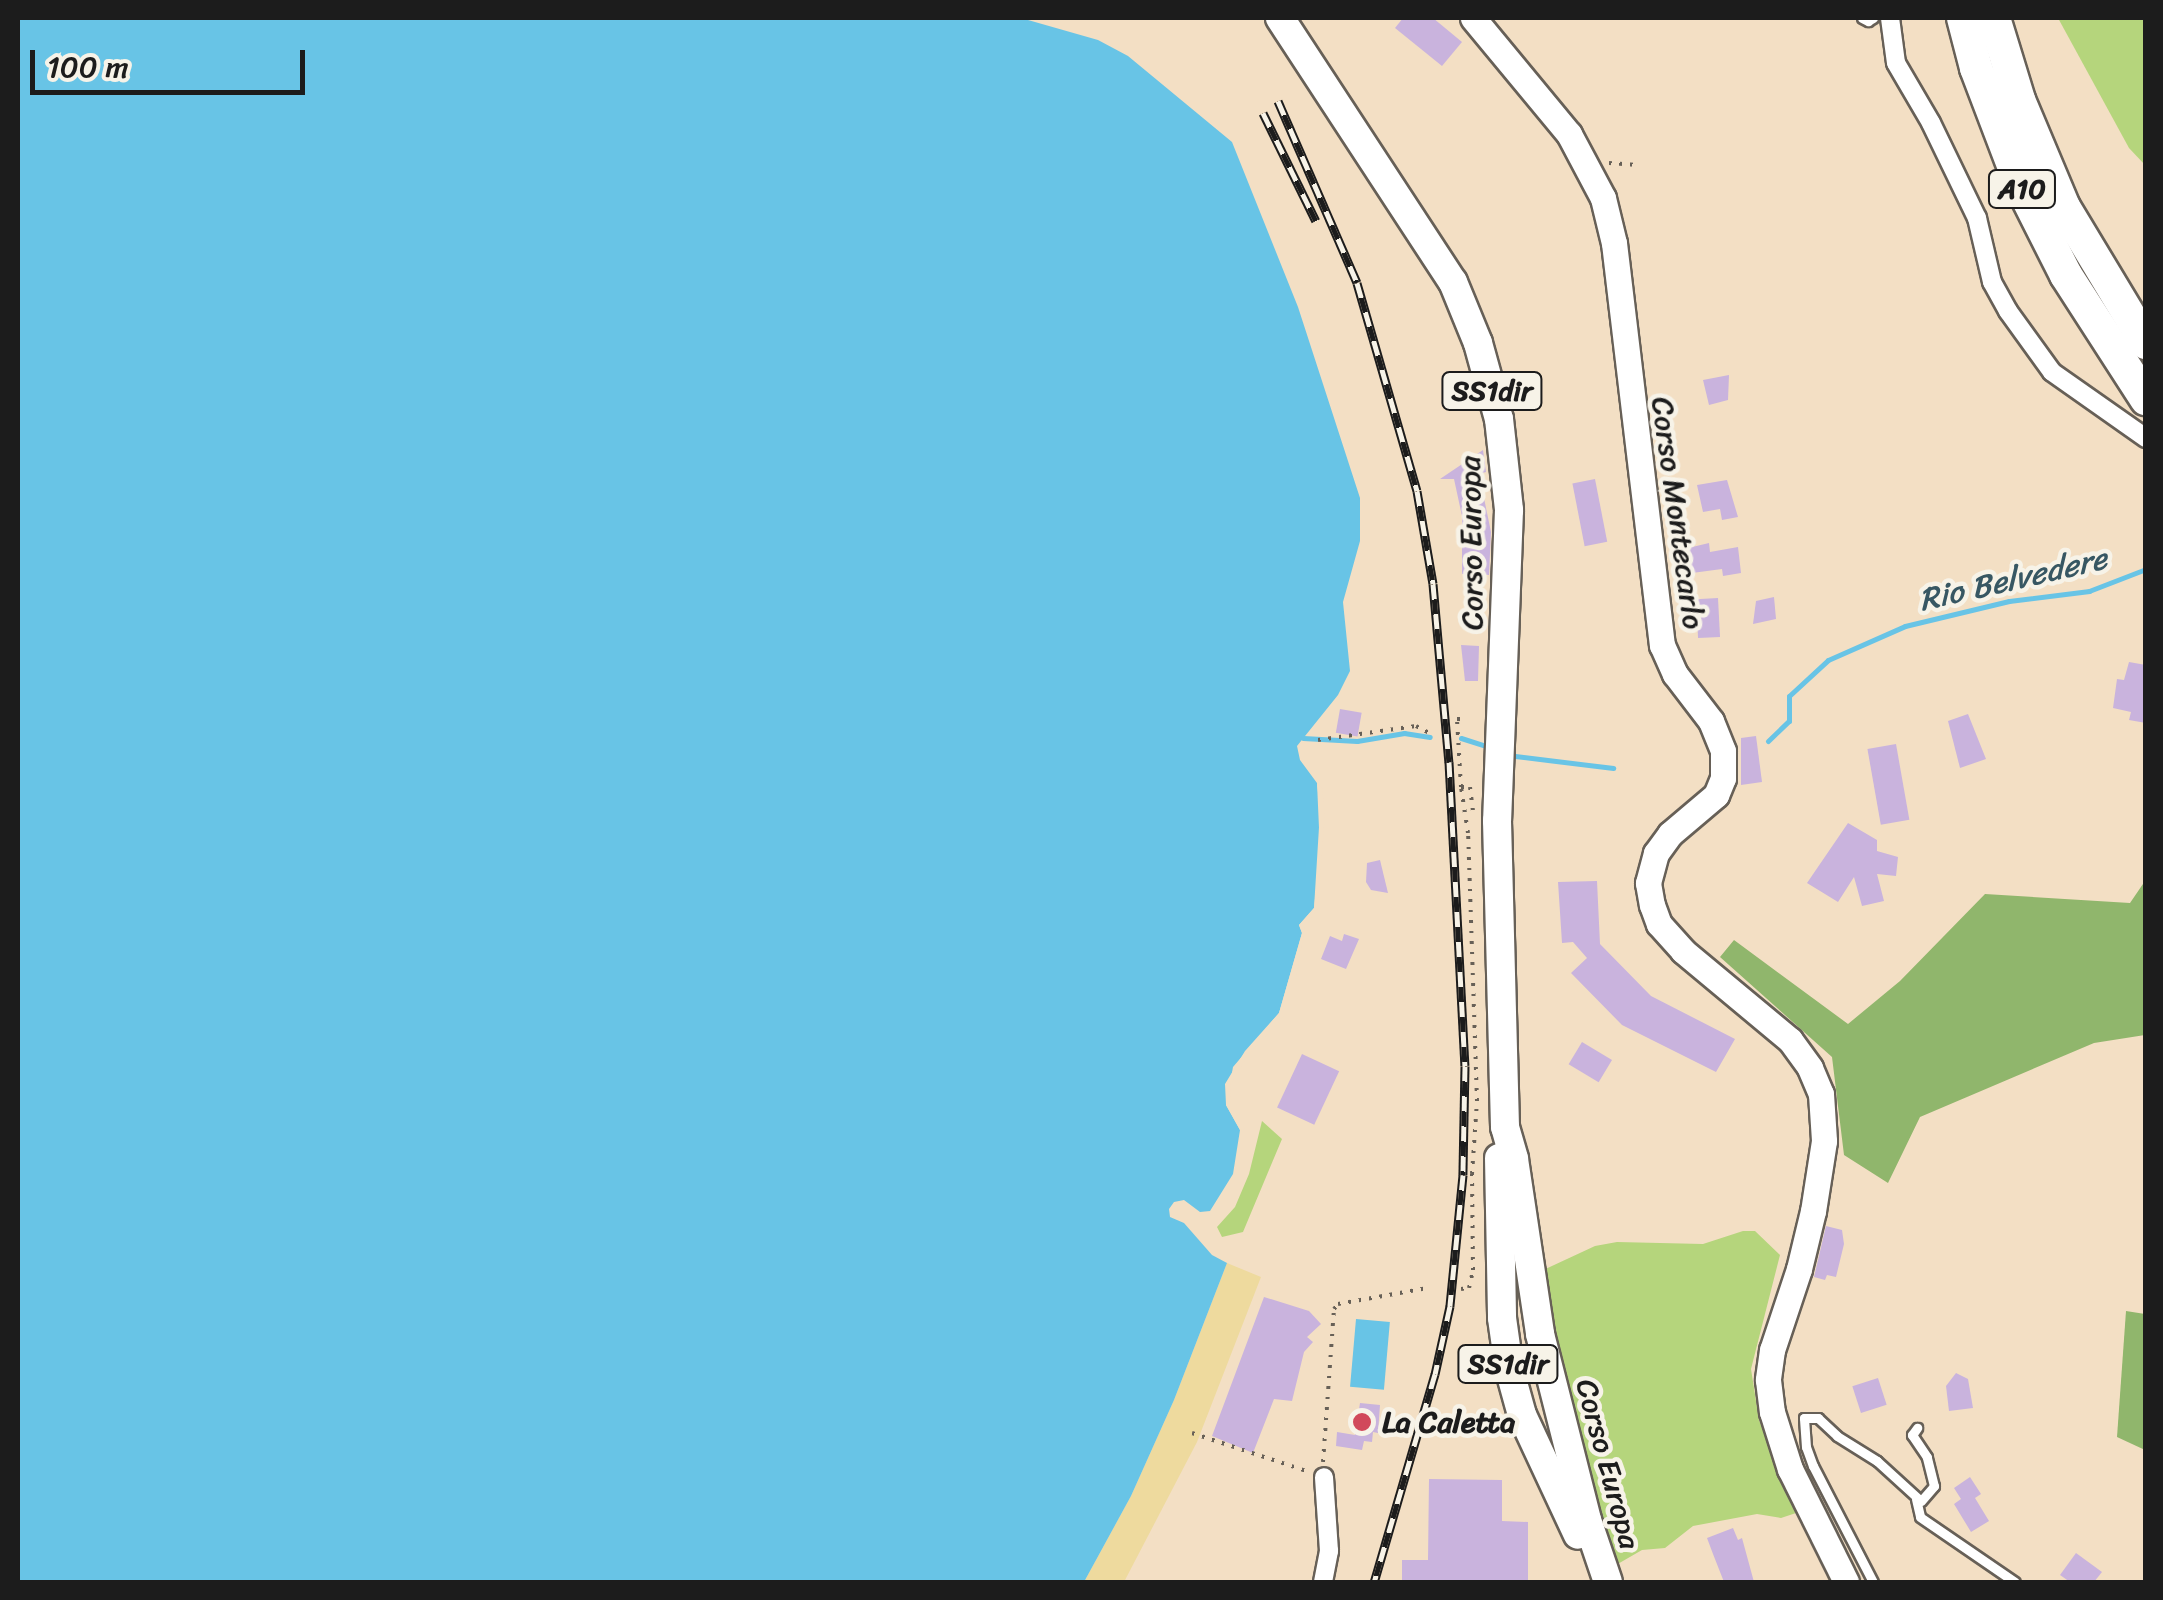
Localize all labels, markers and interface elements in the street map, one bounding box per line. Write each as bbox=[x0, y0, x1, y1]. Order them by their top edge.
scale bar bbox=[35, 30, 310, 92]
text: 100 m bbox=[47, 40, 129, 94]
road number: A10 bbox=[1987, 166, 2057, 212]
road number: SS1dir bbox=[1440, 368, 1544, 414]
street label: Corso Montecarlo bbox=[1644, 395, 1712, 631]
street label: Corso Europa bbox=[1451, 456, 1491, 630]
water label: Rio Belvedere bbox=[1915, 540, 2111, 620]
road number: SS1dir bbox=[1456, 1341, 1560, 1387]
street label: Corso Europa bbox=[1568, 1375, 1648, 1553]
place label: La Caletta bbox=[1382, 1404, 1516, 1440]
marker: La Caletta bbox=[1351, 1411, 1373, 1433]

